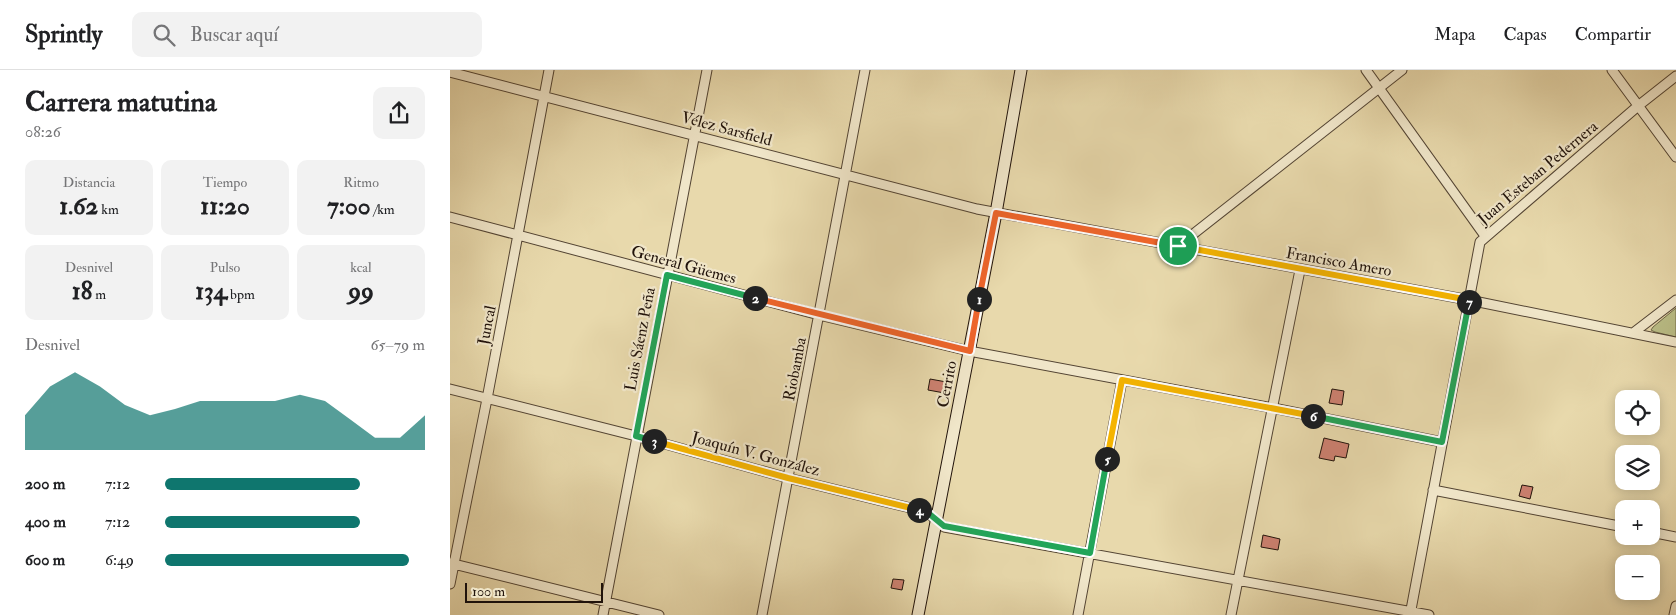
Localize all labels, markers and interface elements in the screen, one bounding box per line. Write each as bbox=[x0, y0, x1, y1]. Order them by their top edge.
search box bbox=[132, 12, 482, 57]
text: Sprintly bbox=[25, 19, 102, 50]
icon: search bbox=[150, 21, 178, 49]
text: Buscar aquí bbox=[190, 23, 278, 47]
text: Mapa bbox=[1434, 23, 1476, 46]
text: Capas bbox=[1504, 23, 1547, 46]
text: Compartir bbox=[1575, 23, 1651, 46]
text: Carrera matutina bbox=[25, 85, 216, 120]
button: share bbox=[373, 87, 425, 139]
street label: Vélez Sarsfield bbox=[679, 107, 774, 151]
street label: Juan Esteban Pedernera bbox=[1473, 116, 1603, 230]
text: 08:26 bbox=[25, 122, 61, 142]
text: Distancia bbox=[63, 174, 115, 191]
text: Tiempo bbox=[203, 174, 247, 191]
text: Ritmo bbox=[343, 174, 379, 191]
text: 1.62 bbox=[59, 191, 98, 222]
text: 11:20 bbox=[200, 191, 250, 222]
text: 7:00 bbox=[327, 191, 371, 222]
text: km bbox=[98, 201, 119, 218]
text: /km bbox=[371, 201, 395, 218]
pin bbox=[1157, 225, 1199, 267]
icon: arrive bbox=[1164, 232, 1192, 260]
street label: General Güemes bbox=[629, 241, 739, 289]
street label: Francisco Amero bbox=[1284, 243, 1393, 281]
text: Desnivel bbox=[65, 259, 113, 276]
text: Pulso bbox=[210, 259, 240, 276]
text: kcal bbox=[350, 259, 372, 276]
text: 18 bbox=[72, 276, 92, 307]
text: 134 bbox=[195, 276, 227, 307]
text: 99 bbox=[348, 276, 374, 307]
street label: Luis Sáenz Peña bbox=[620, 285, 660, 393]
text: m bbox=[92, 286, 106, 303]
text: bpm bbox=[227, 286, 255, 303]
pin: 2 bbox=[742, 286, 768, 310]
pin: 1 bbox=[966, 286, 992, 312]
text: 2 bbox=[752, 290, 759, 307]
pin: 7 bbox=[1456, 290, 1482, 314]
text: 1 bbox=[977, 291, 982, 308]
text: 7 bbox=[1466, 294, 1473, 311]
street label: Juncal bbox=[473, 304, 502, 348]
text: Desnivel bbox=[25, 335, 80, 355]
text: 65–79 m bbox=[370, 335, 425, 355]
street label: Riobamba bbox=[779, 335, 811, 403]
street label: Cerrito bbox=[933, 359, 961, 409]
map controls bbox=[1615, 390, 1660, 600]
button: locate bbox=[1615, 390, 1660, 435]
pin: 6 bbox=[1300, 404, 1326, 428]
text: 6 bbox=[1310, 408, 1317, 425]
street label: Joaquín V. González bbox=[688, 427, 822, 482]
pin: 3 bbox=[642, 428, 666, 454]
text: 3 bbox=[652, 433, 657, 450]
button: layers bbox=[1615, 445, 1660, 490]
pin: 5 bbox=[1094, 446, 1120, 472]
text: 5 bbox=[1104, 451, 1111, 468]
text: 200 m bbox=[25, 474, 65, 494]
text: 7:12 bbox=[105, 474, 130, 494]
pin: 4 bbox=[906, 498, 932, 522]
button: + bbox=[1615, 500, 1660, 545]
text: 4 bbox=[916, 502, 923, 519]
text: 400 m bbox=[25, 512, 66, 532]
text: 7:12 bbox=[105, 512, 130, 532]
text: 600 m bbox=[25, 550, 65, 570]
text: 6:49 bbox=[105, 550, 134, 570]
button: − bbox=[1615, 555, 1660, 600]
scale bar bbox=[465, 580, 602, 603]
text: 100 m bbox=[472, 583, 505, 600]

